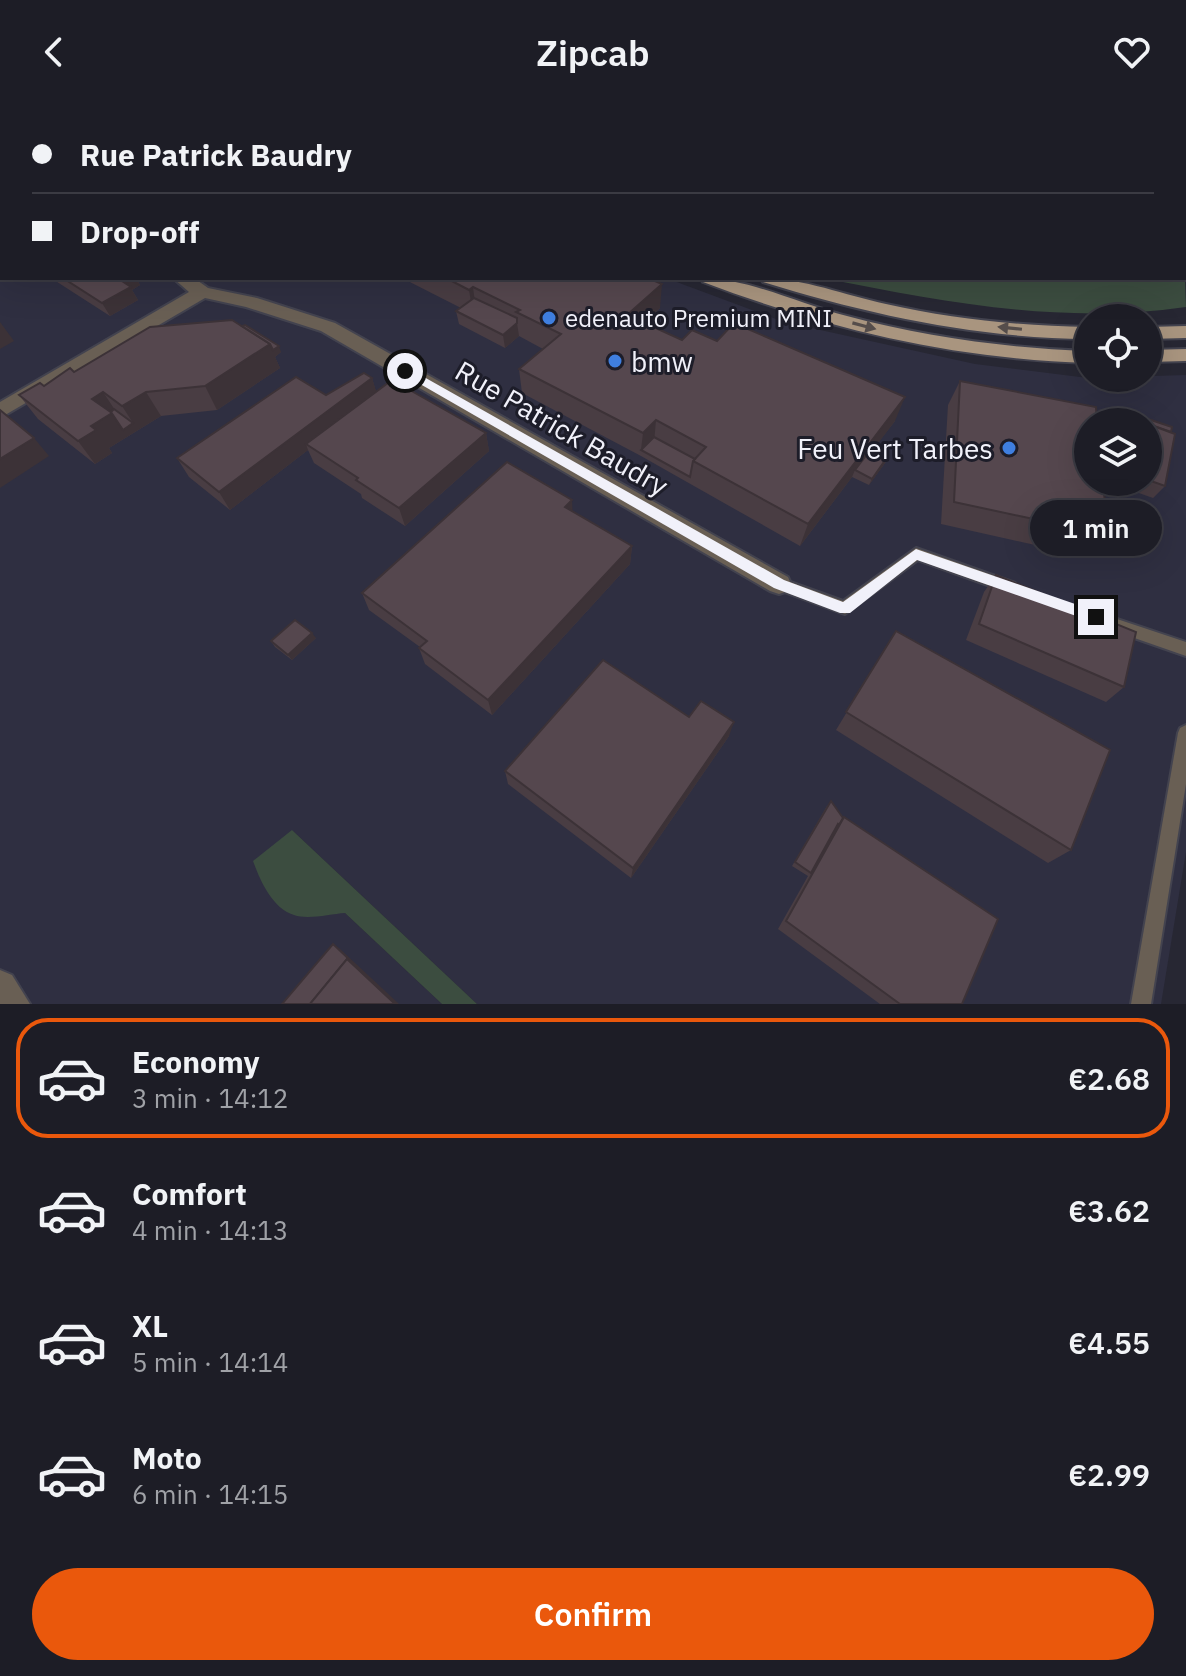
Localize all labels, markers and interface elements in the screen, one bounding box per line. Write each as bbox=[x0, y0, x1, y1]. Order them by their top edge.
text: Zipcab bbox=[536, 29, 650, 76]
icon: back bbox=[32, 30, 76, 74]
icon: heart bbox=[1110, 30, 1154, 74]
text: Rue Patrick Baudry bbox=[80, 135, 352, 174]
text: Drop-off bbox=[80, 212, 199, 251]
place label: edenauto Premium MINI bbox=[565, 302, 832, 334]
map controls bbox=[1074, 304, 1162, 496]
button: locate bbox=[1074, 304, 1162, 392]
marker: edenauto Premium MINI bbox=[540, 309, 558, 327]
one-way arrow bbox=[851, 320, 876, 332]
one-way arrow bbox=[997, 322, 1022, 335]
place label: bmw bbox=[631, 343, 693, 380]
street label: Rue Patrick Baudry bbox=[449, 352, 675, 504]
marker: bmw bbox=[606, 352, 624, 370]
route start bbox=[387, 353, 423, 389]
button: layers bbox=[1074, 408, 1162, 496]
place label: Feu Vert Tarbes bbox=[797, 430, 993, 467]
marker: Feu Vert Tarbes bbox=[1000, 439, 1018, 457]
callout: 1 min bbox=[1030, 501, 1162, 557]
text: 1 min bbox=[1062, 511, 1130, 545]
route end bbox=[1078, 599, 1114, 635]
icon: car bbox=[36, 1042, 108, 1114]
text: Economy bbox=[132, 1042, 260, 1081]
text: €2.68 bbox=[1068, 1059, 1150, 1098]
text: 3 min · 14:12 bbox=[132, 1081, 288, 1115]
icon: car bbox=[36, 1174, 108, 1246]
text: Comfort bbox=[132, 1174, 247, 1213]
text: €3.62 bbox=[1068, 1191, 1150, 1230]
text: 4 min · 14:13 bbox=[132, 1213, 288, 1247]
icon: car bbox=[36, 1306, 108, 1378]
text: XL bbox=[132, 1306, 168, 1345]
text: €4.55 bbox=[1068, 1323, 1150, 1362]
text: 5 min · 14:14 bbox=[132, 1345, 288, 1379]
icon: car bbox=[36, 1438, 108, 1510]
text: Moto bbox=[132, 1438, 202, 1477]
text: €2.99 bbox=[1068, 1455, 1150, 1494]
text: 6 min · 14:15 bbox=[132, 1477, 288, 1511]
button: Confirm bbox=[32, 1568, 1154, 1660]

